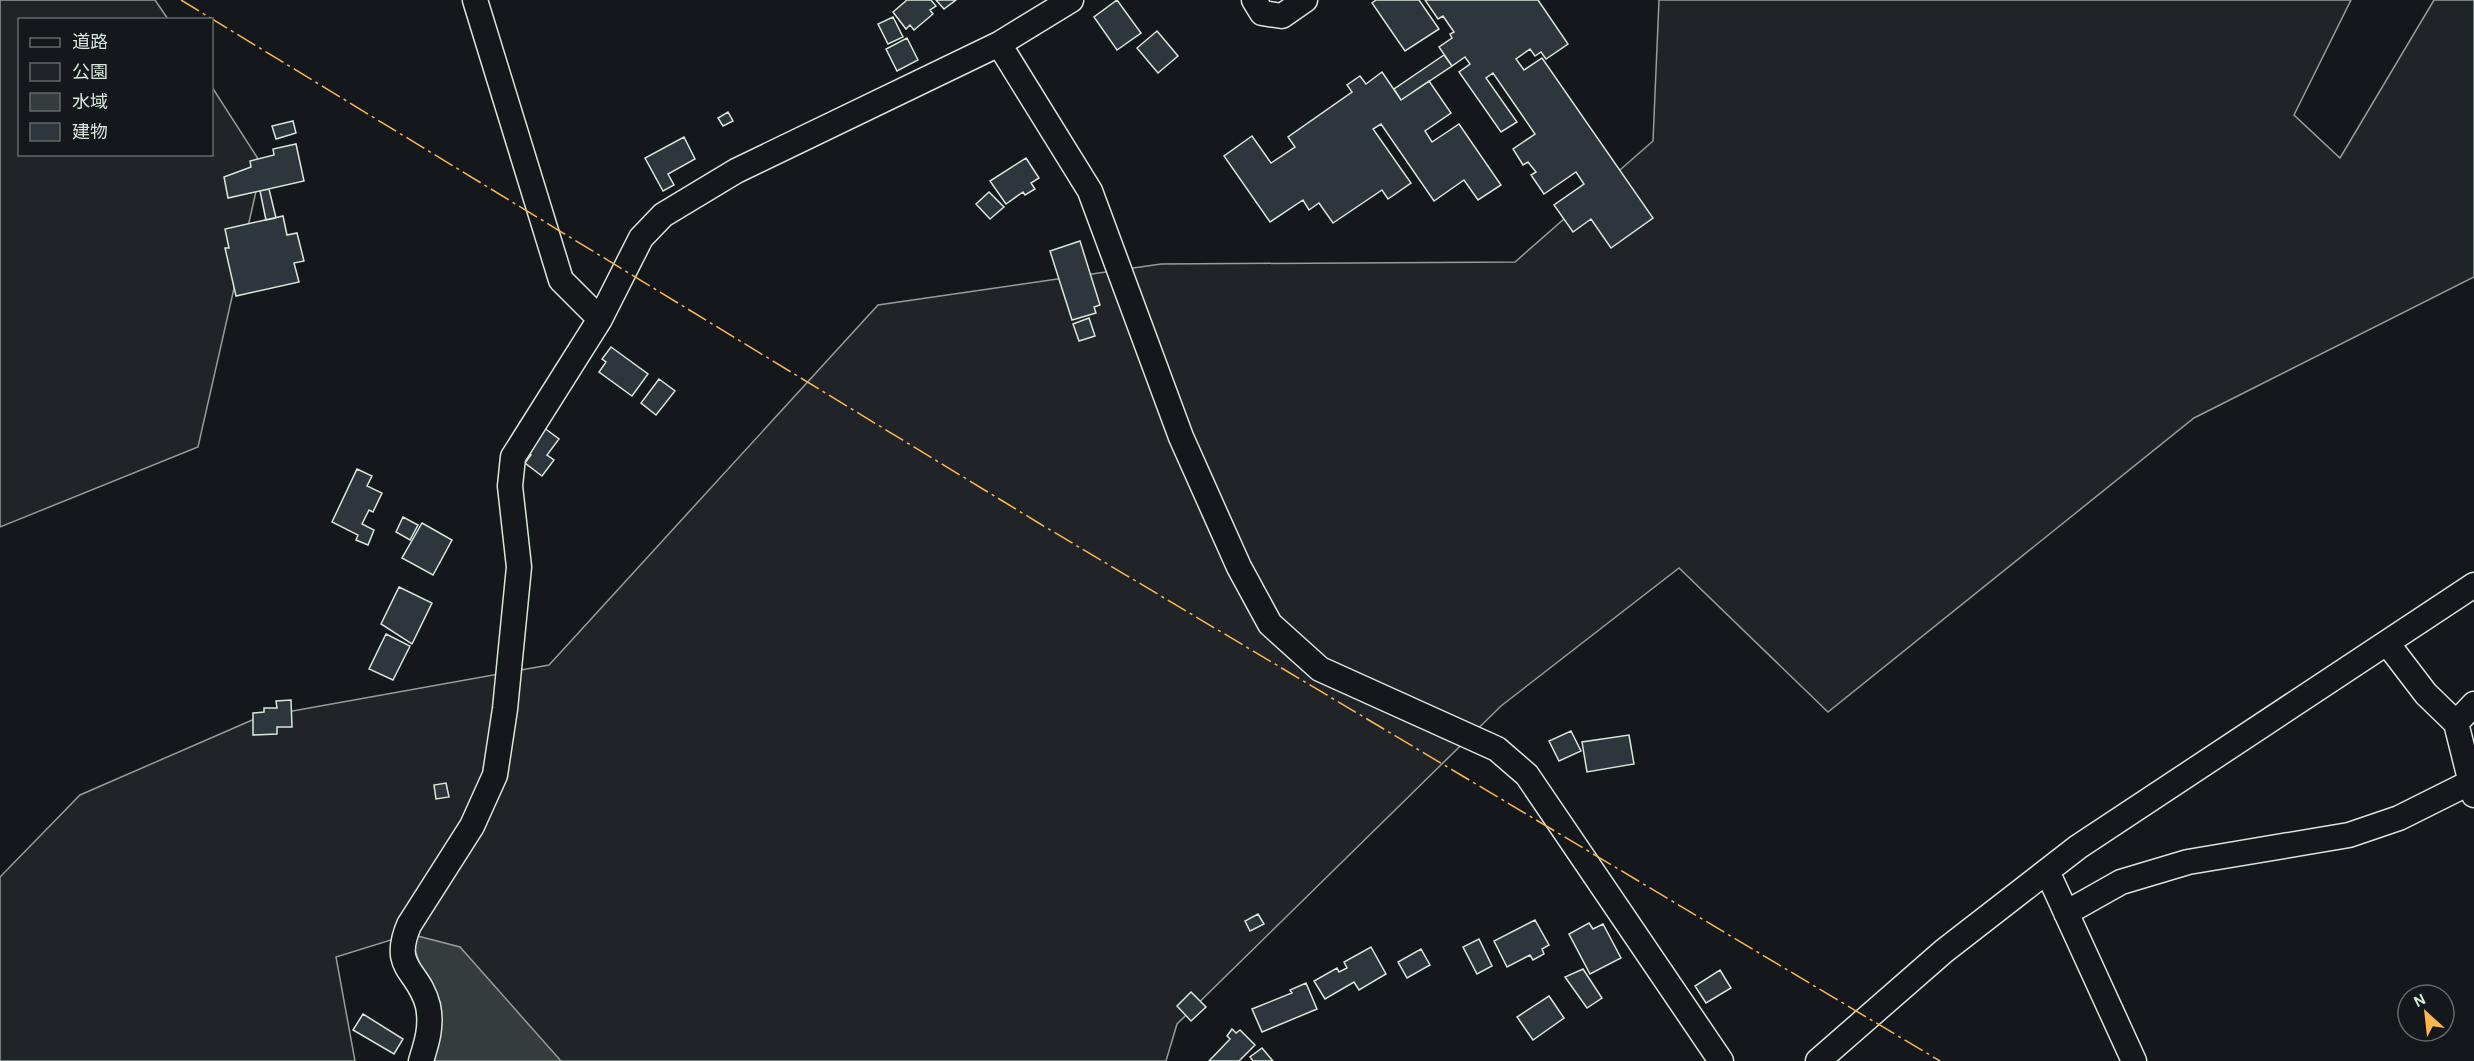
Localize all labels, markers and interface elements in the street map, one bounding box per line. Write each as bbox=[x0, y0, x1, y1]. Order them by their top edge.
legend bbox=[18, 18, 213, 156]
text: 道路 bbox=[72, 32, 108, 52]
text: 公園 bbox=[72, 63, 108, 82]
text: 水域 bbox=[72, 93, 108, 112]
text: 建物 bbox=[72, 122, 108, 142]
north arrow bbox=[2396, 983, 2456, 1043]
text: N bbox=[2411, 991, 2428, 1010]

